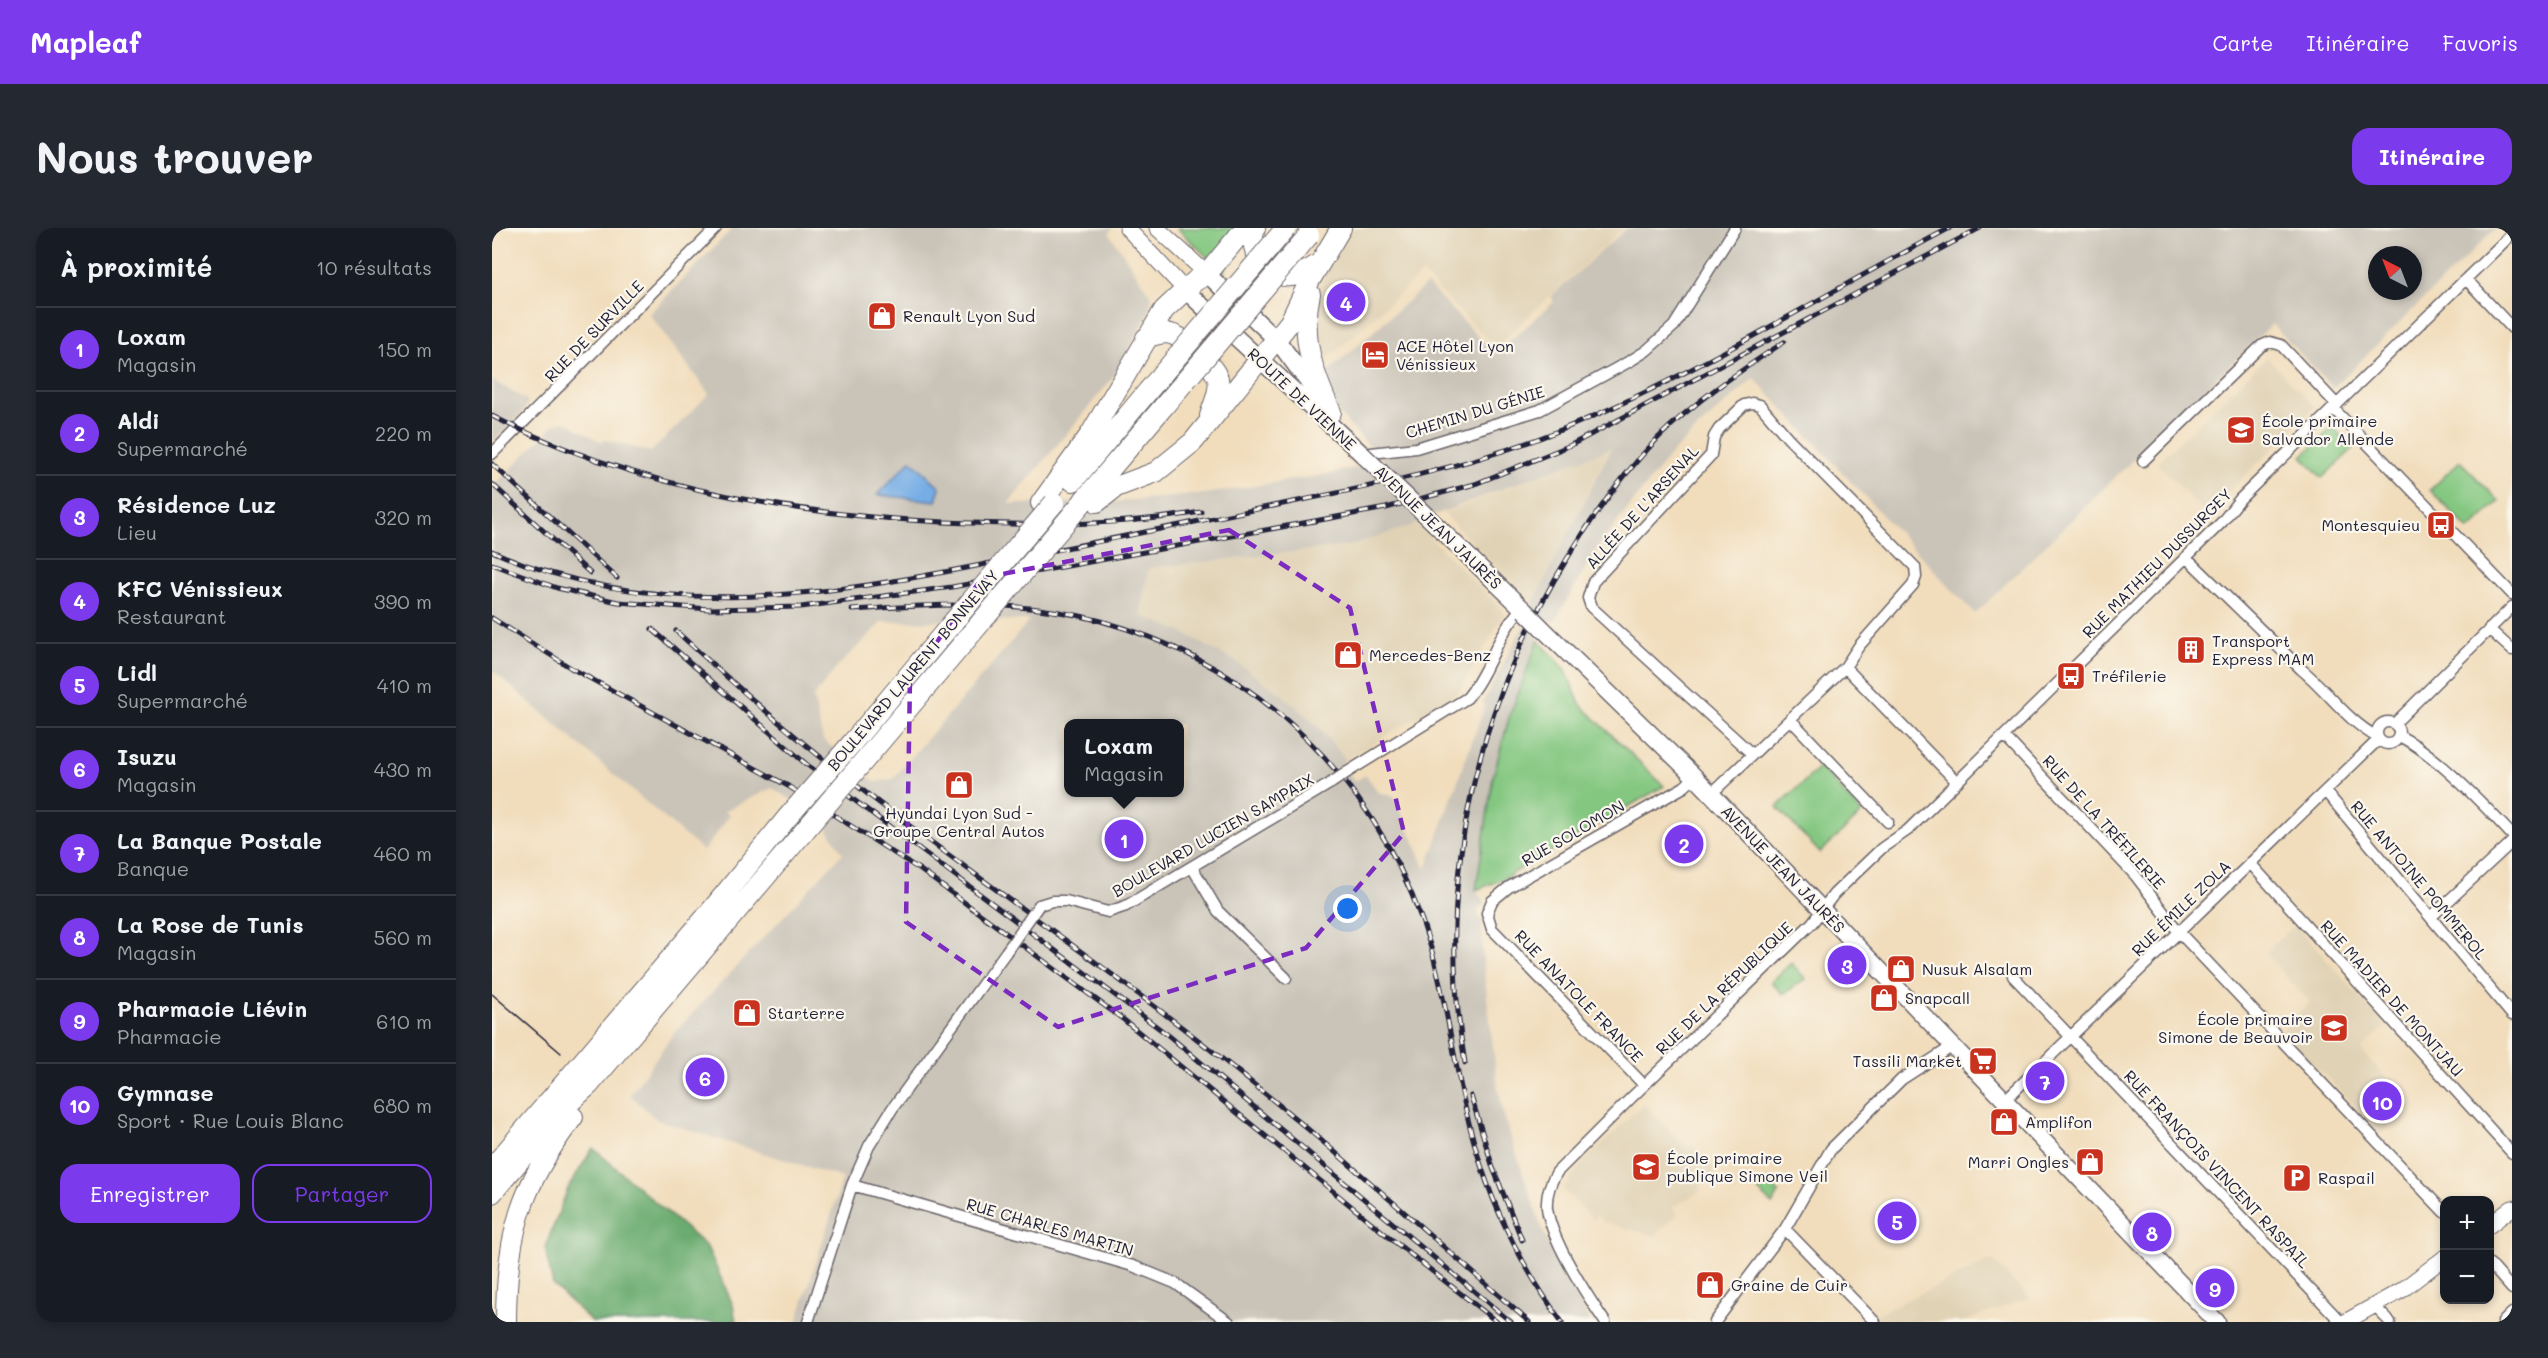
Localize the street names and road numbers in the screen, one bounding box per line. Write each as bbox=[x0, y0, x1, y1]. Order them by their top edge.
street label: RUE DE SURVILLE bbox=[540, 275, 648, 386]
street label: ROUTE DE VIENNE bbox=[1243, 343, 1361, 455]
street label: CHEMIN DU GÉNIE bbox=[1403, 380, 1547, 443]
street label: ALLÉE DE L'ARSENAL bbox=[1580, 440, 1703, 573]
street label: AVENUE JEAN JAURÈS bbox=[1370, 460, 1507, 593]
street label: RUE MATHIEU DUSSURGEY bbox=[2077, 483, 2236, 642]
street label: BOULEVARD LAURENT BONNEVAY bbox=[822, 565, 1003, 775]
street label: RUE DE LA TRÉFILERIE bbox=[2039, 750, 2170, 893]
street label: BOULEVARD LUCIEN SAMPAIX bbox=[1108, 768, 1318, 901]
street label: RUE SOLOMON bbox=[1518, 795, 1628, 870]
street label: RUE ANTOINE POMMEROL bbox=[2347, 796, 2492, 964]
street label: AVENUE JEAN JAURÈS bbox=[1717, 800, 1850, 937]
street label: RUE ÉMILE ZOLA bbox=[2127, 855, 2235, 960]
street label: RUE MADIER DE MONTJAU bbox=[2316, 915, 2468, 1080]
street label: RUE DE LA RÉPUBLIQUE bbox=[1651, 917, 1797, 1059]
street label: RUE ANATOLE FRANCE bbox=[1511, 925, 1648, 1066]
street label: RUE FRANÇOIS VINCENT RASPAIL bbox=[2120, 1065, 2315, 1273]
street label: RUE CHARLES MARTIN bbox=[964, 1193, 1136, 1260]

